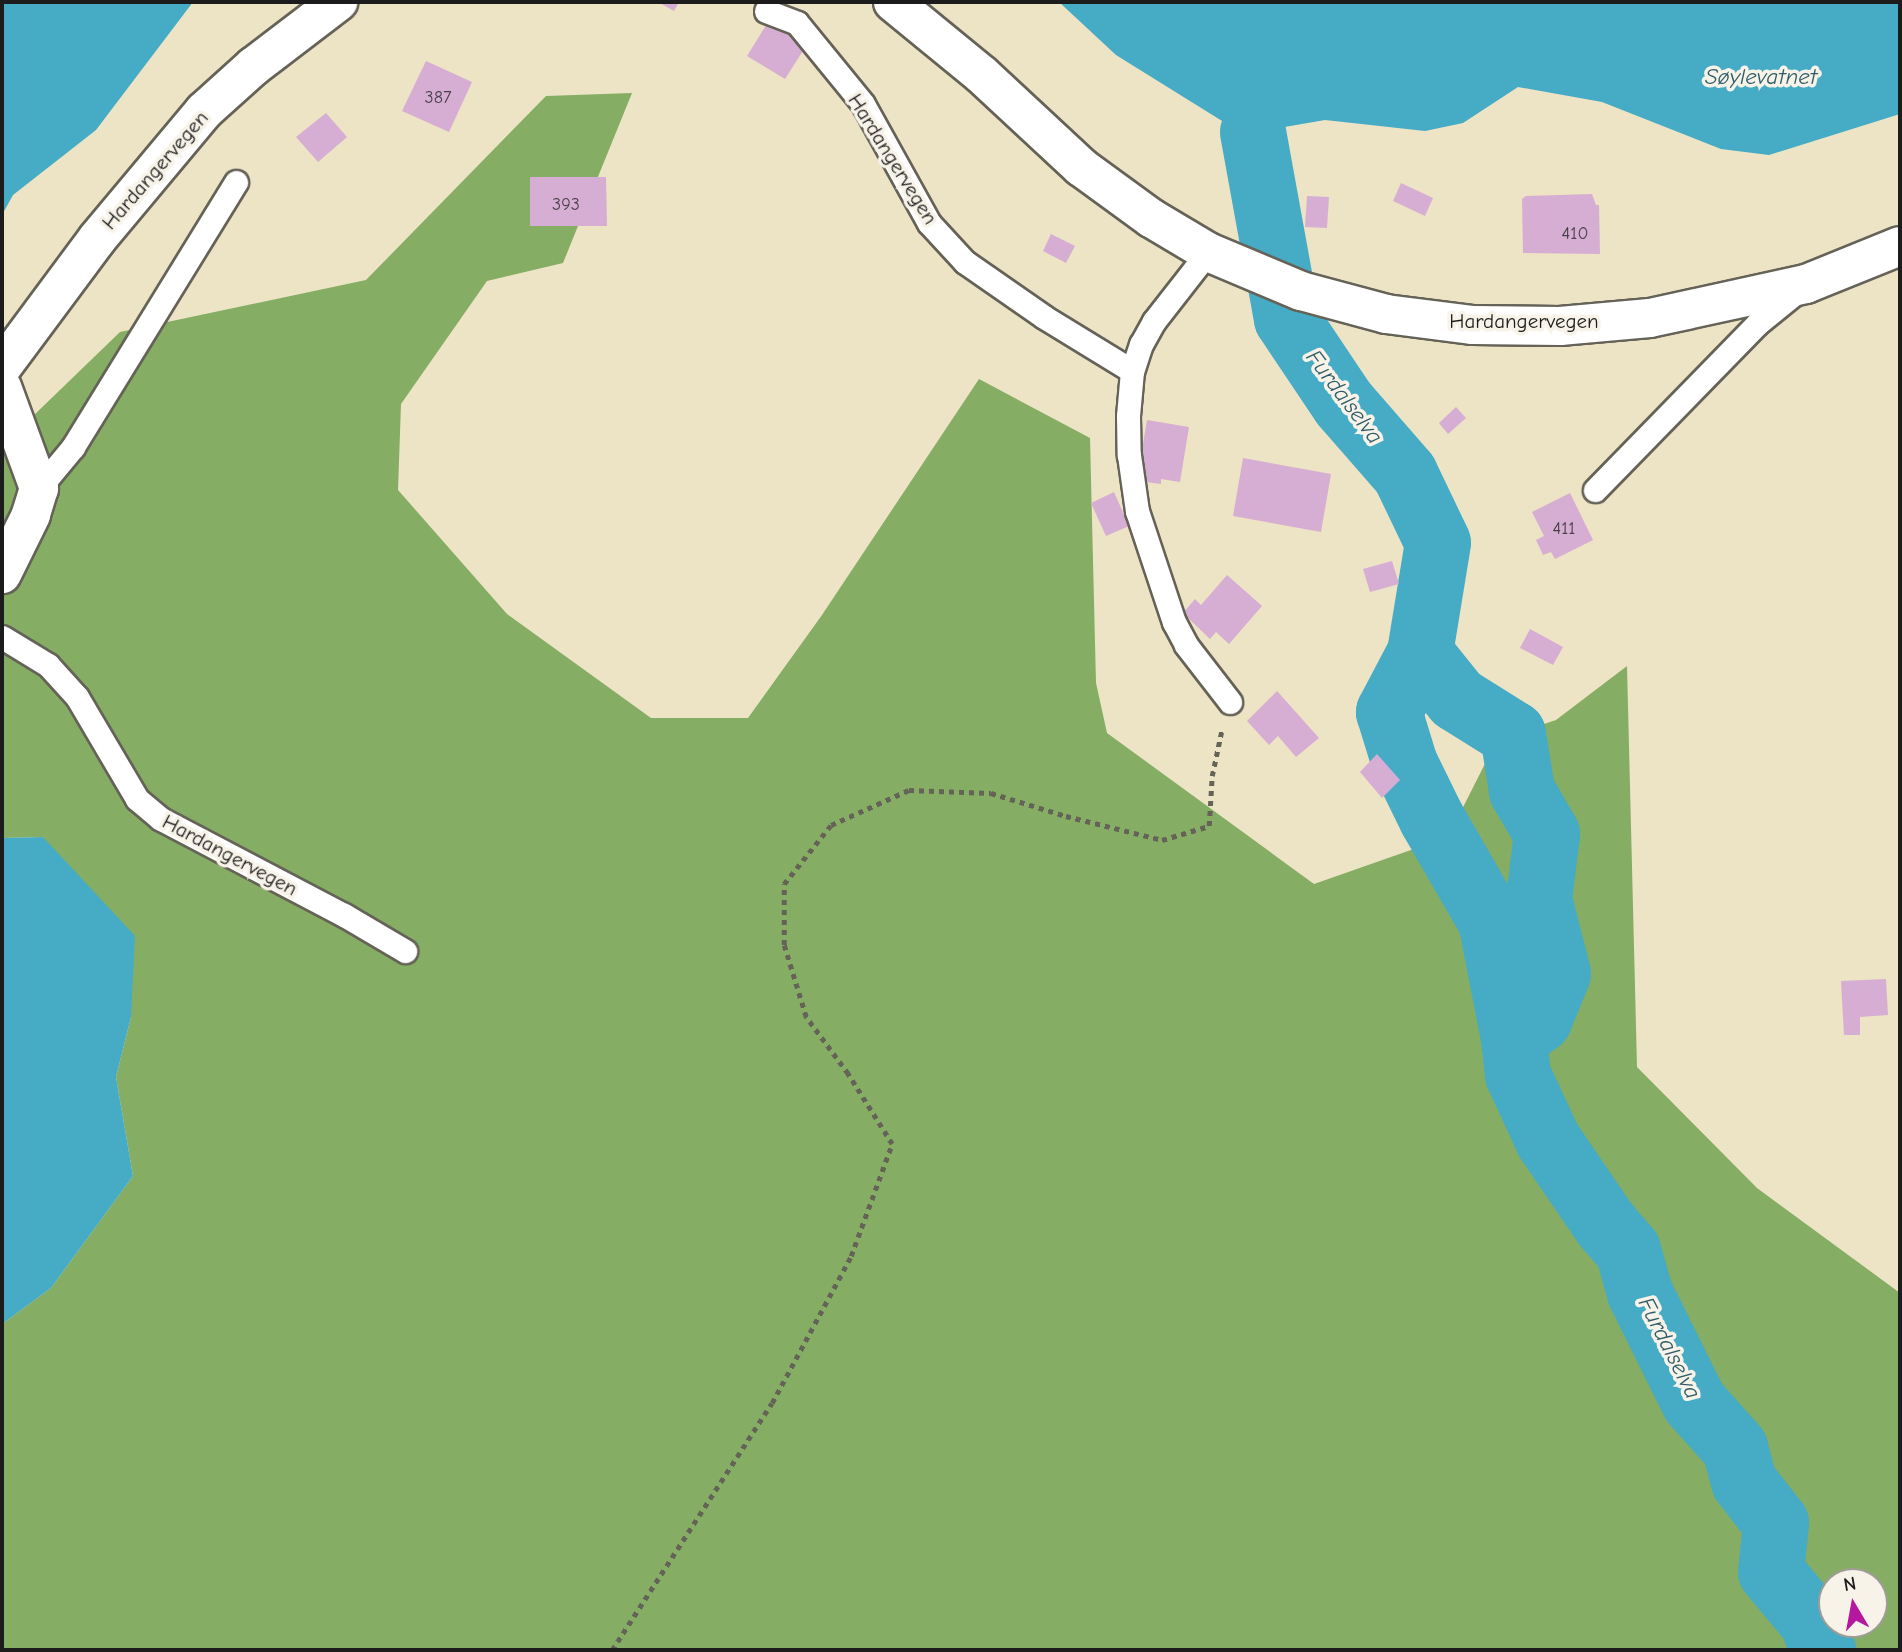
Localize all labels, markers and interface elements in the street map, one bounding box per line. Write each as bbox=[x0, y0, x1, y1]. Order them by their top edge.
water label: Søylevatnet bbox=[1705, 63, 1817, 91]
house number: 387 bbox=[425, 87, 451, 109]
street label: Hardangervegen bbox=[843, 89, 943, 229]
street label: Hardangervegen bbox=[96, 105, 214, 235]
house number: 393 bbox=[552, 194, 580, 216]
house number: 410 bbox=[1562, 223, 1588, 245]
street label: Hardangervegen bbox=[1449, 308, 1599, 334]
water label: Furdalselva bbox=[1300, 345, 1388, 449]
house number: 411 bbox=[1553, 518, 1575, 540]
street label: Hardangervegen bbox=[158, 809, 302, 901]
water label: Furdalselva bbox=[1632, 1293, 1706, 1403]
north arrow bbox=[1818, 1568, 1888, 1638]
text: N bbox=[1842, 1572, 1858, 1596]

